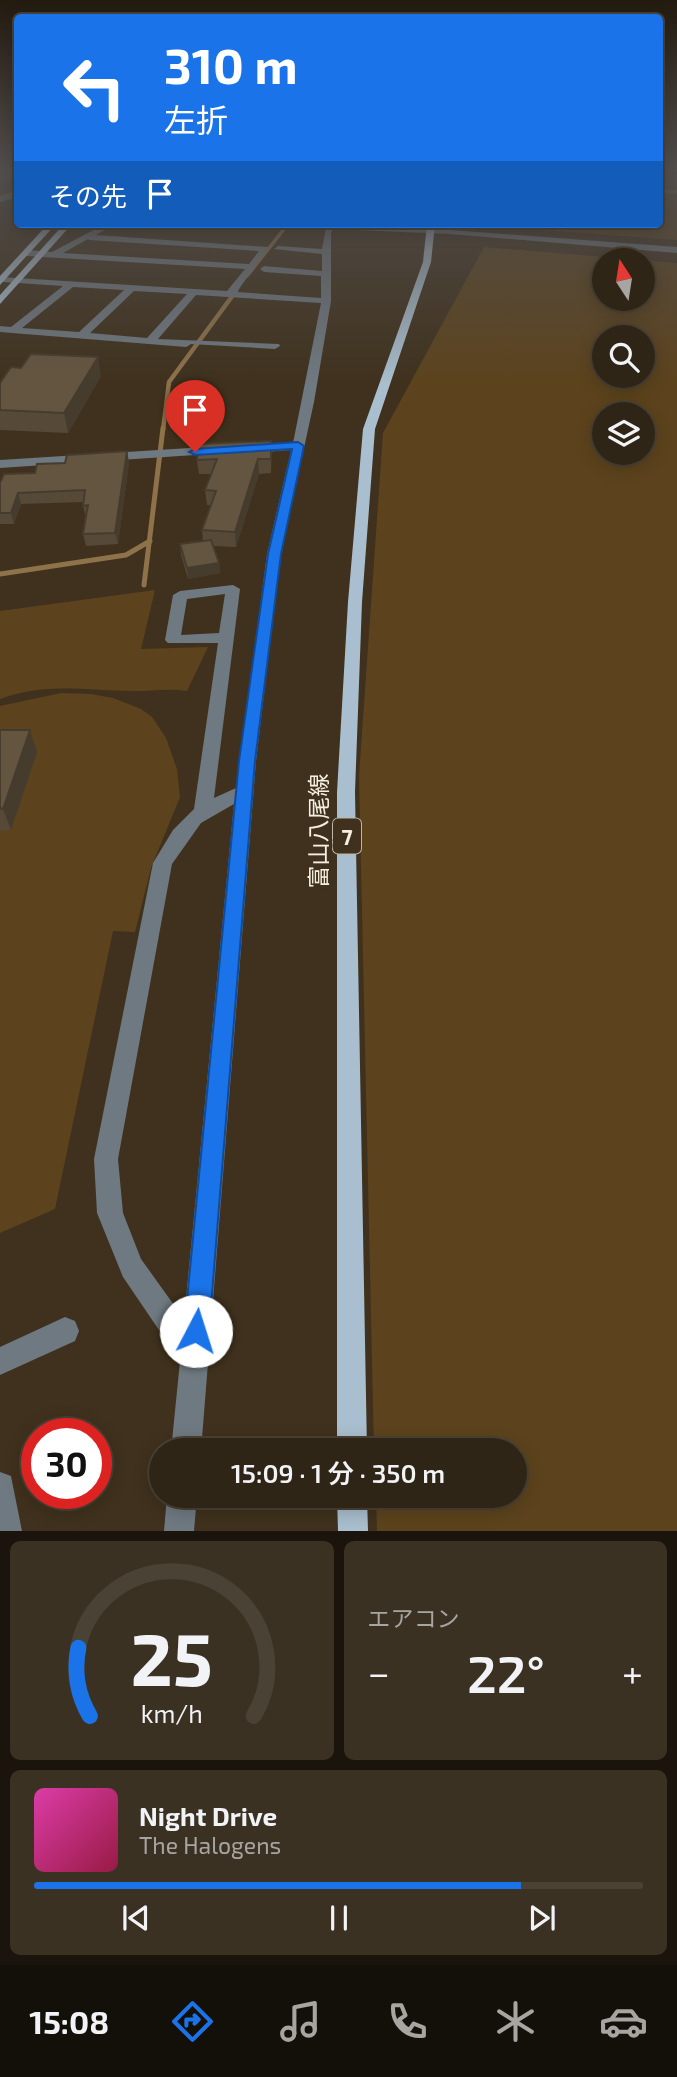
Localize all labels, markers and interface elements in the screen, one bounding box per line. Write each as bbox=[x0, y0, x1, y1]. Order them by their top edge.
text: 310 m bbox=[164, 35, 298, 94]
icon: left bbox=[49, 42, 140, 133]
text: 左折 bbox=[164, 100, 228, 138]
icon: arrive bbox=[141, 175, 179, 213]
text: その先 bbox=[49, 180, 127, 211]
north arrow bbox=[592, 248, 654, 312]
map controls bbox=[592, 248, 655, 465]
button: search bbox=[592, 325, 655, 388]
pin bbox=[165, 380, 225, 452]
icon: arrive bbox=[176, 391, 214, 429]
button: layers bbox=[592, 402, 655, 465]
street label: 富山八尾線 bbox=[304, 774, 332, 889]
road number: 7 bbox=[333, 818, 361, 854]
position arrow bbox=[159, 1294, 233, 1368]
speed limit sign: 30 bbox=[21, 1418, 112, 1509]
text: 15:09 · 1 分 · 350 m bbox=[231, 1457, 445, 1488]
text: エアコン bbox=[368, 1604, 460, 1632]
text: 25 bbox=[131, 1614, 213, 1702]
text: 22° bbox=[467, 1641, 545, 1703]
text: − bbox=[368, 1649, 390, 1695]
text: + bbox=[622, 1649, 643, 1695]
text: km/h bbox=[141, 1698, 203, 1728]
text: Night Drive bbox=[139, 1800, 277, 1831]
text: The Halogens bbox=[139, 1831, 281, 1859]
icon: previous bbox=[117, 1899, 155, 1937]
icon: pause bbox=[320, 1899, 358, 1937]
icon: next bbox=[523, 1899, 561, 1937]
icon: directions bbox=[168, 1997, 217, 2046]
icon: music bbox=[276, 1997, 325, 2046]
icon: phone bbox=[383, 1997, 432, 2046]
icon: climate bbox=[491, 1997, 540, 2046]
icon: car bbox=[599, 1997, 648, 2046]
text: 15:08 bbox=[29, 2002, 109, 2040]

